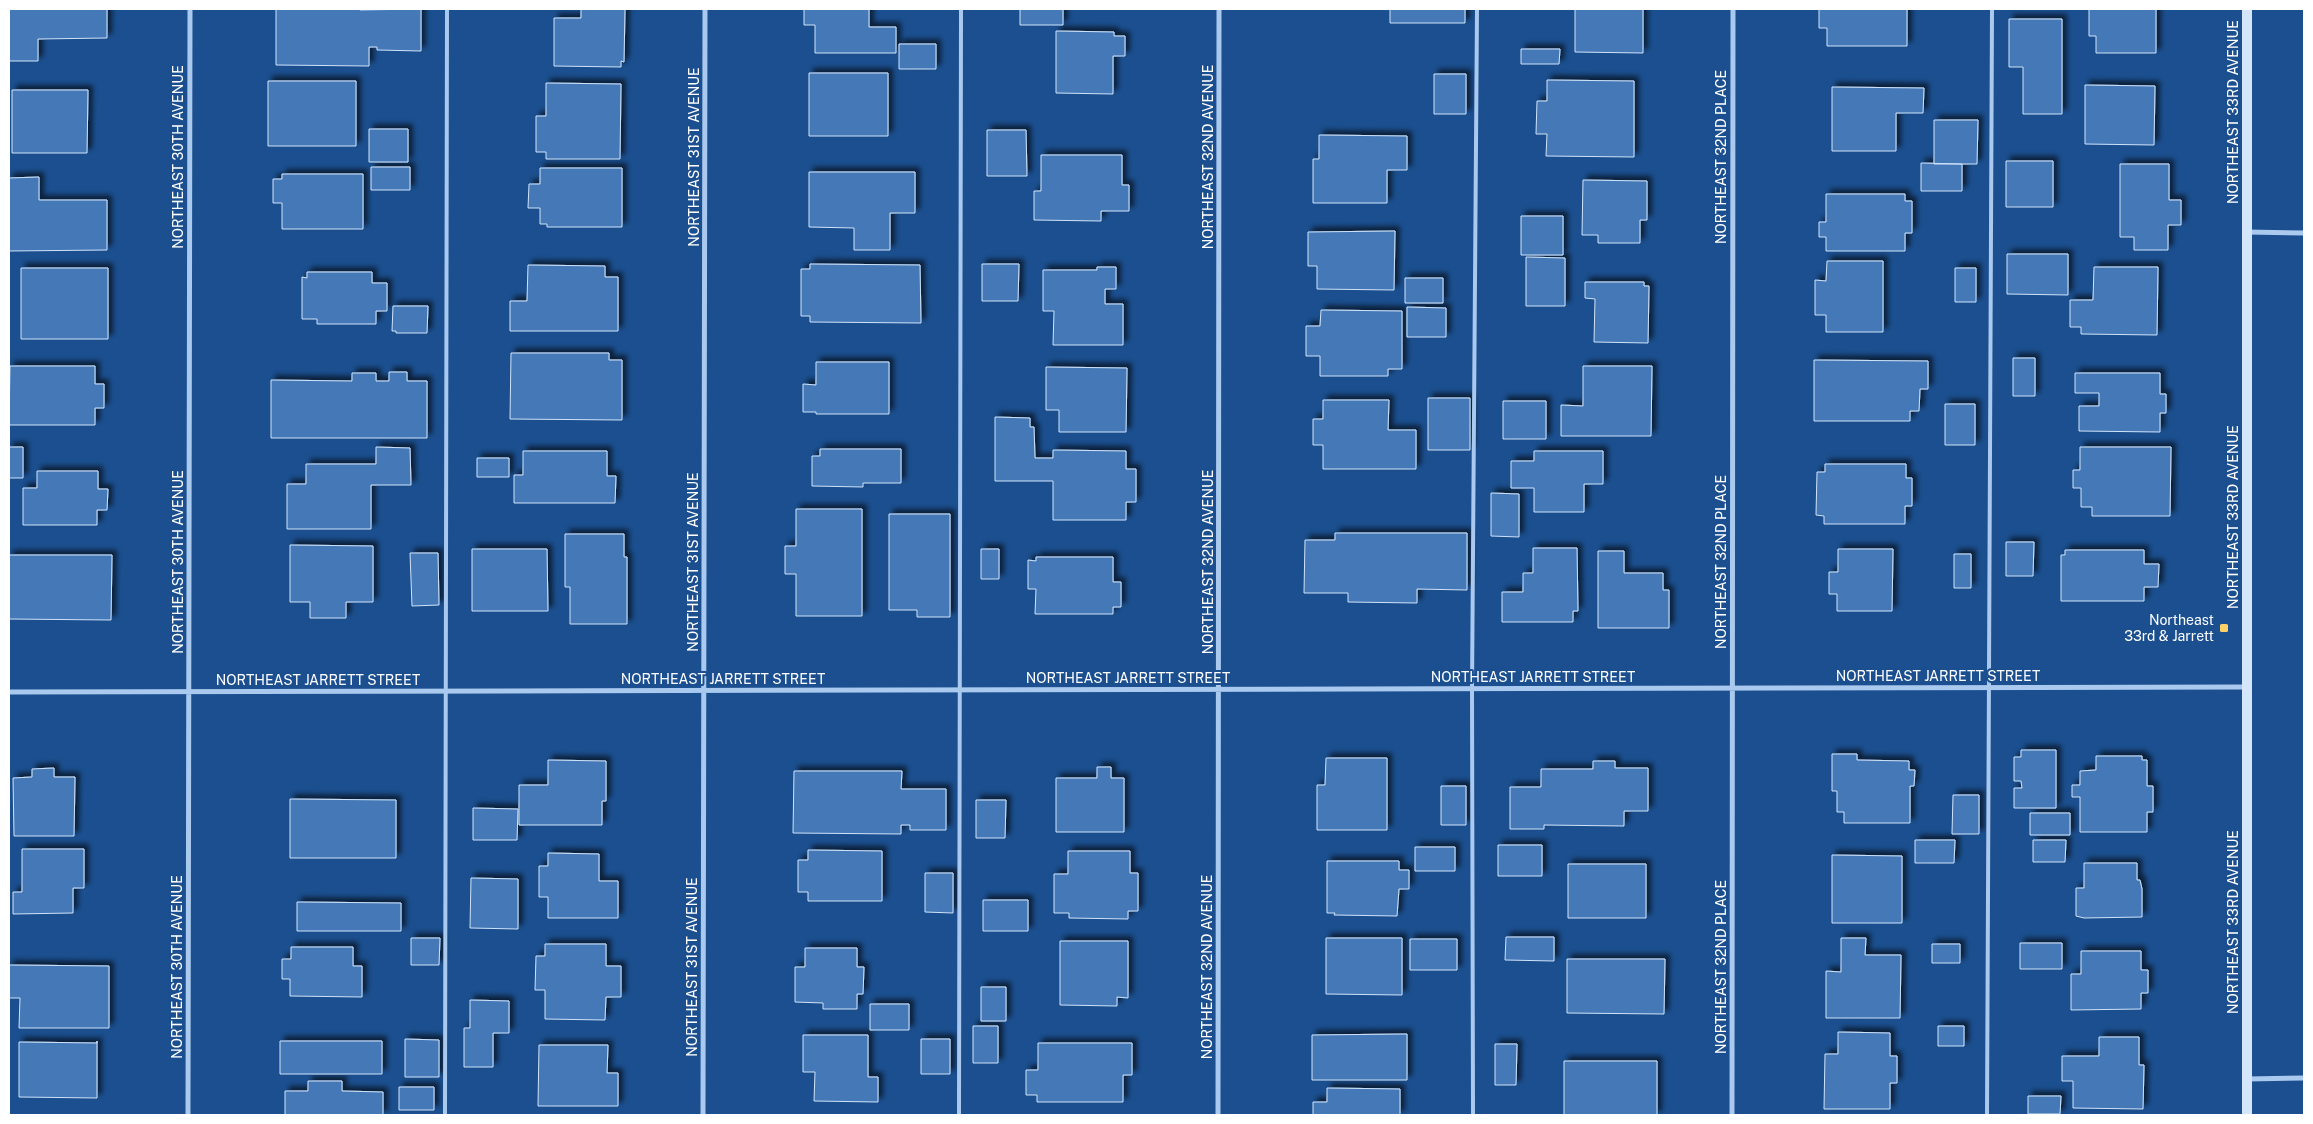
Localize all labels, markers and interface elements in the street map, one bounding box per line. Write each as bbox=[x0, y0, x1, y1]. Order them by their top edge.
street label: NORTHEAST 33RD AVENUE bbox=[2225, 20, 2241, 204]
street label: NORTHEAST 30TH AVENUE bbox=[170, 65, 186, 249]
street label: NORTHEAST 32ND AVENUE bbox=[1200, 65, 1216, 249]
street label: NORTHEAST 31ST AVENUE bbox=[686, 67, 702, 247]
street label: NORTHEAST 32ND PLACE bbox=[1713, 70, 1729, 244]
street label: NORTHEAST 33RD AVENUE bbox=[2225, 425, 2241, 609]
street label: NORTHEAST 30TH AVENUE bbox=[170, 470, 186, 654]
street label: NORTHEAST 32ND AVENUE bbox=[1200, 470, 1216, 654]
street label: NORTHEAST 31ST AVENUE bbox=[685, 472, 701, 652]
street label: NORTHEAST 32ND PLACE bbox=[1713, 475, 1729, 649]
place label: Northeast 33rd & Jarrett bbox=[2124, 612, 2214, 644]
marker: Northeast 33rd & Jarrett bbox=[2218, 622, 2230, 634]
street label: NORTHEAST JARRETT STREET bbox=[1836, 668, 2040, 684]
street label: NORTHEAST JARRETT STREET bbox=[1431, 669, 1635, 685]
street label: NORTHEAST JARRETT STREET bbox=[1026, 670, 1230, 686]
street label: NORTHEAST JARRETT STREET bbox=[621, 671, 825, 687]
street label: NORTHEAST JARRETT STREET bbox=[216, 672, 420, 688]
street label: NORTHEAST 33RD AVENUE bbox=[2225, 830, 2241, 1014]
street label: NORTHEAST 30TH AVENUE bbox=[169, 875, 185, 1059]
street label: NORTHEAST 32ND AVENUE bbox=[1199, 875, 1215, 1059]
street label: NORTHEAST 31ST AVENUE bbox=[684, 877, 700, 1057]
street label: NORTHEAST 32ND PLACE bbox=[1713, 880, 1729, 1054]

